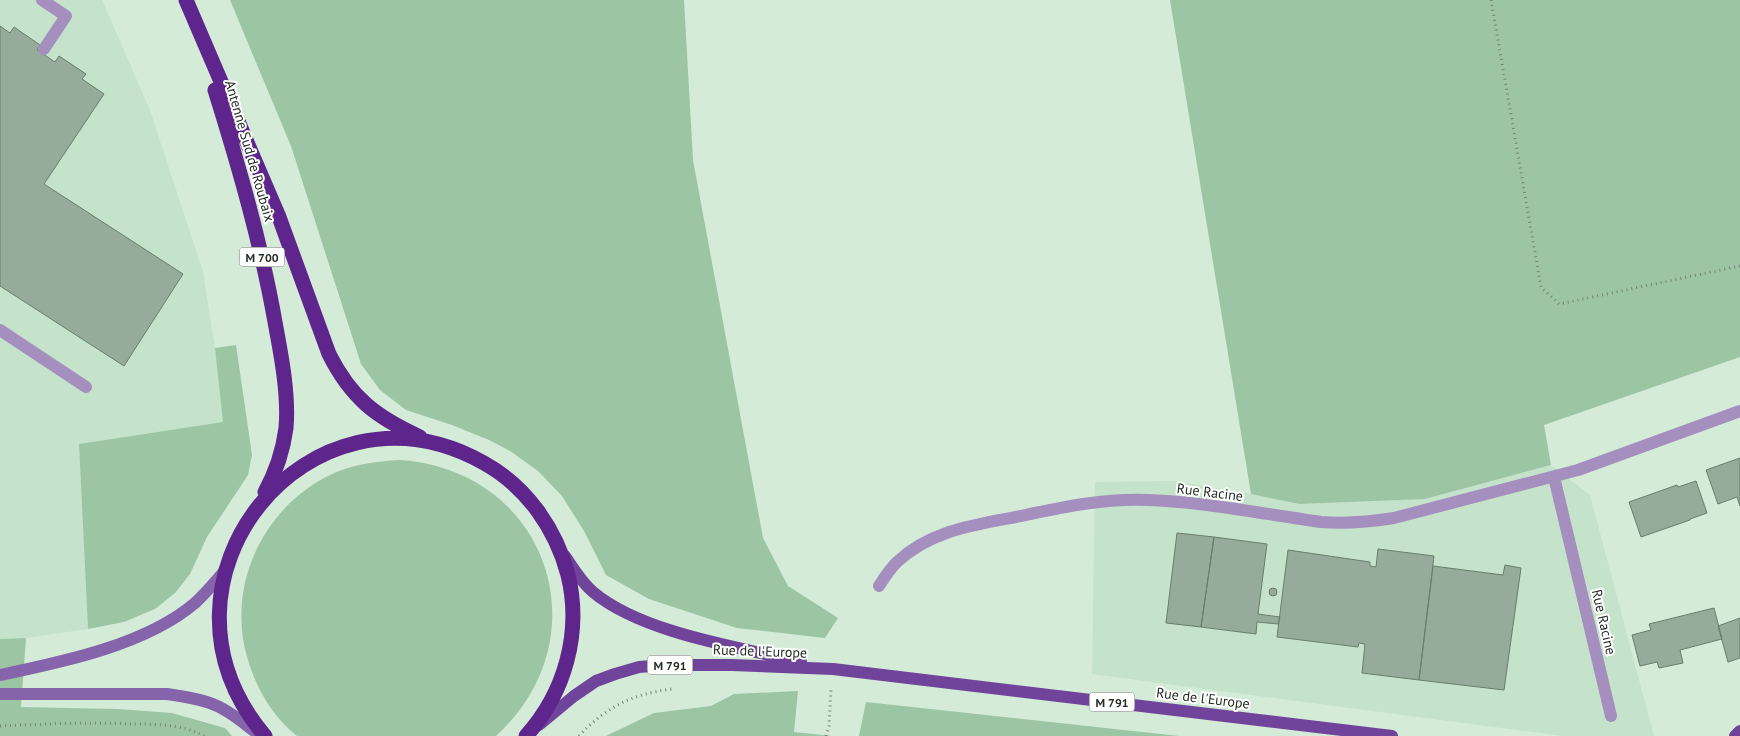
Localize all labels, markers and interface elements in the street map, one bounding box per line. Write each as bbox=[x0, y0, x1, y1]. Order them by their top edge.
street label: Antenne Sud de Roubaix bbox=[221, 78, 279, 224]
road number: M 700 bbox=[240, 248, 284, 266]
street label: Rue Racine bbox=[1176, 479, 1244, 505]
street label: Rue Racine bbox=[1588, 588, 1620, 656]
street label: Rue de l'Europe bbox=[713, 640, 807, 662]
road number: M 791 bbox=[648, 656, 692, 674]
street label: Rue de l'Europe bbox=[1155, 683, 1251, 713]
road number: M 791 bbox=[1090, 692, 1134, 712]

